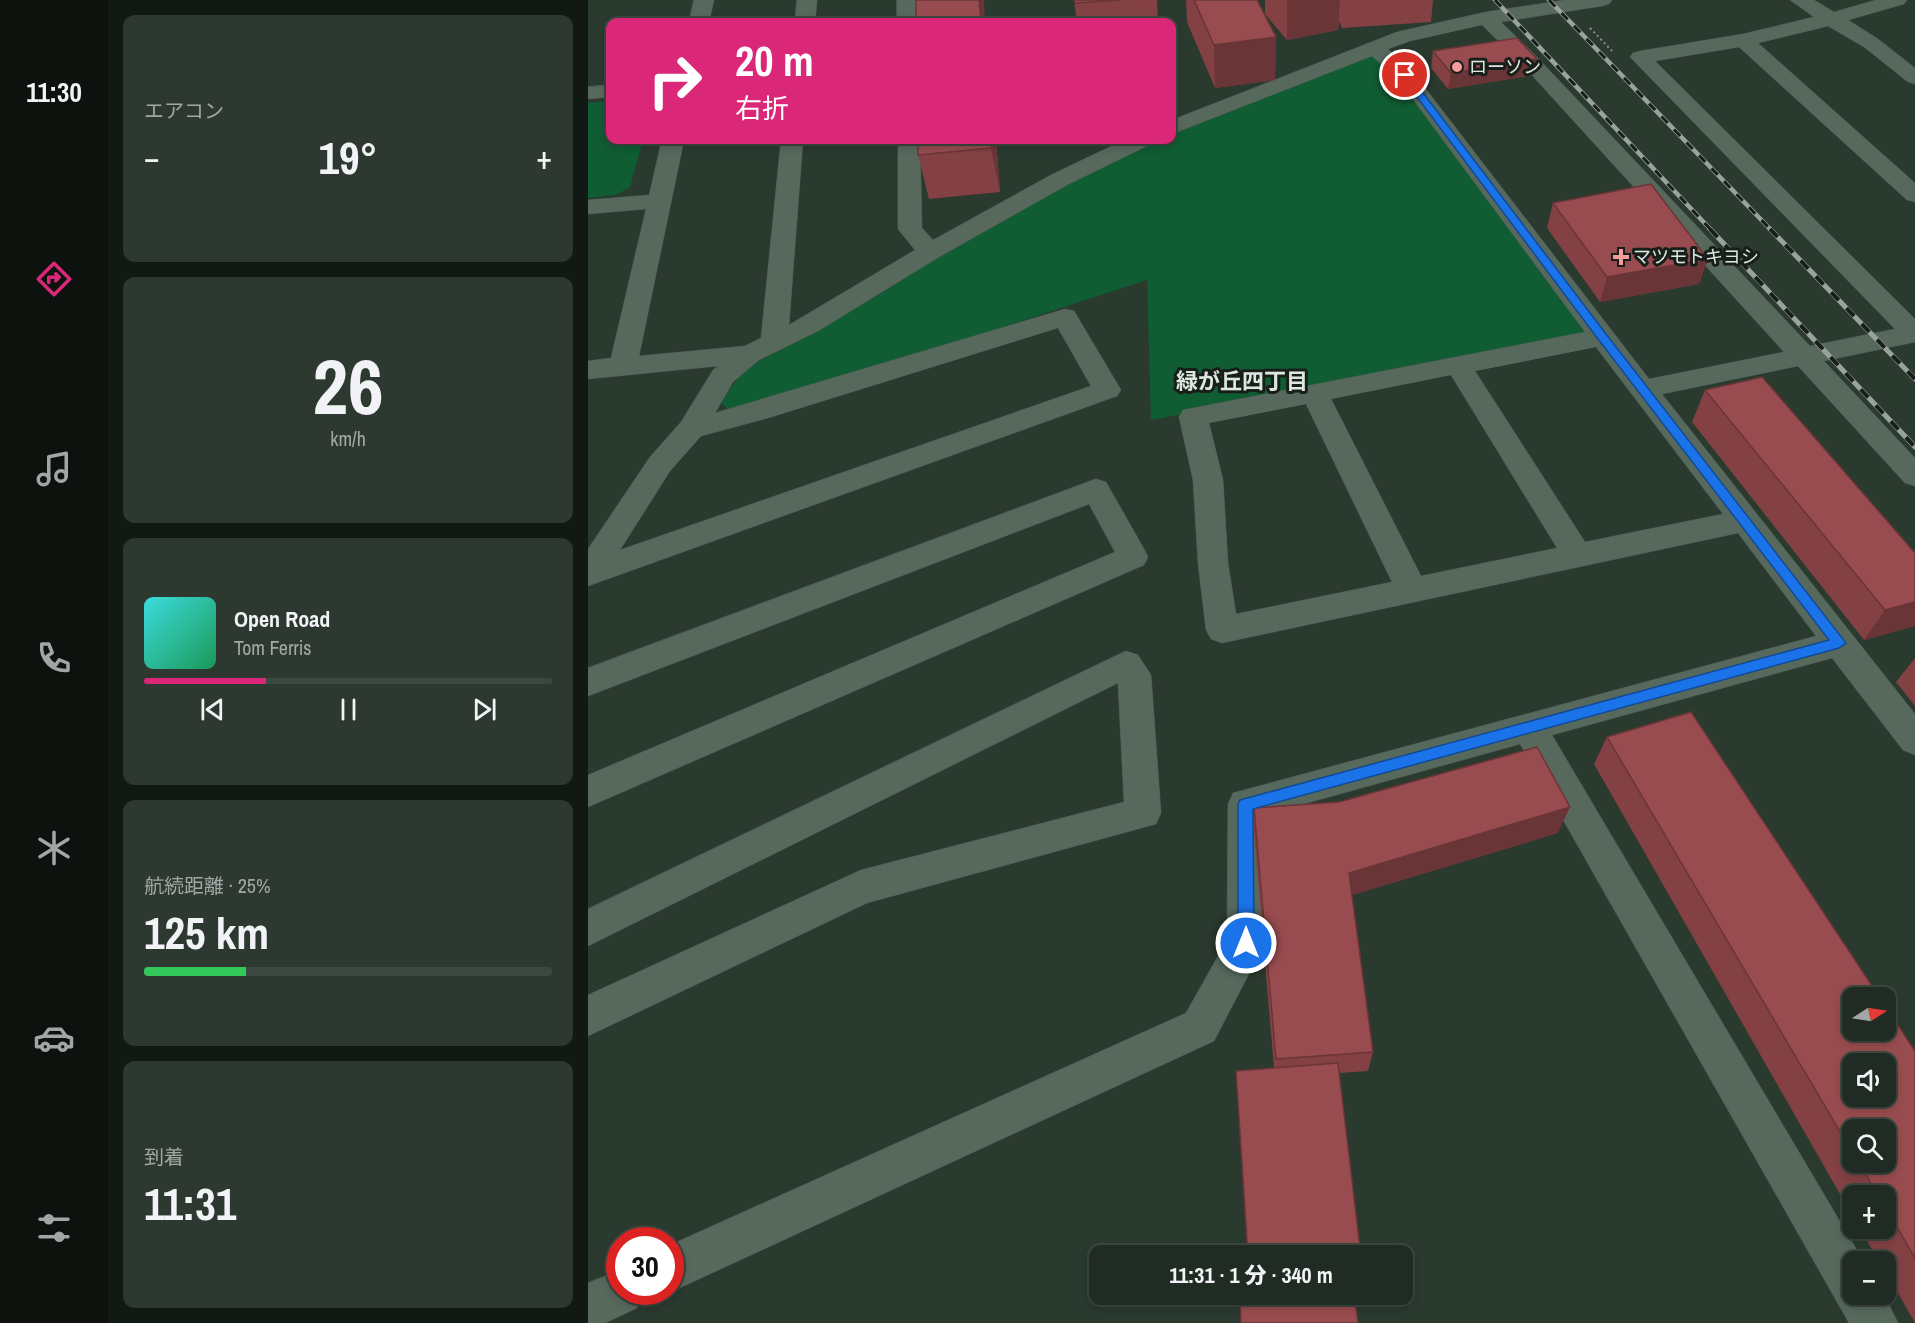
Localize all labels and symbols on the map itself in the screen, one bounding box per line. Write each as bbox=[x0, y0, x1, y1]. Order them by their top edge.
pin bbox=[1379, 49, 1430, 100]
place label: ローソン bbox=[1469, 54, 1541, 79]
marker: ローソン bbox=[1450, 60, 1464, 74]
place label: マツモトキヨシ bbox=[1633, 244, 1759, 269]
marker: マツモトキヨシ bbox=[1614, 250, 1628, 264]
district label: 緑が丘四丁目 bbox=[1176, 366, 1308, 396]
position arrow bbox=[1214, 911, 1278, 975]
north arrow bbox=[1842, 987, 1896, 1041]
speed limit sign: 30 bbox=[606, 1227, 684, 1305]

